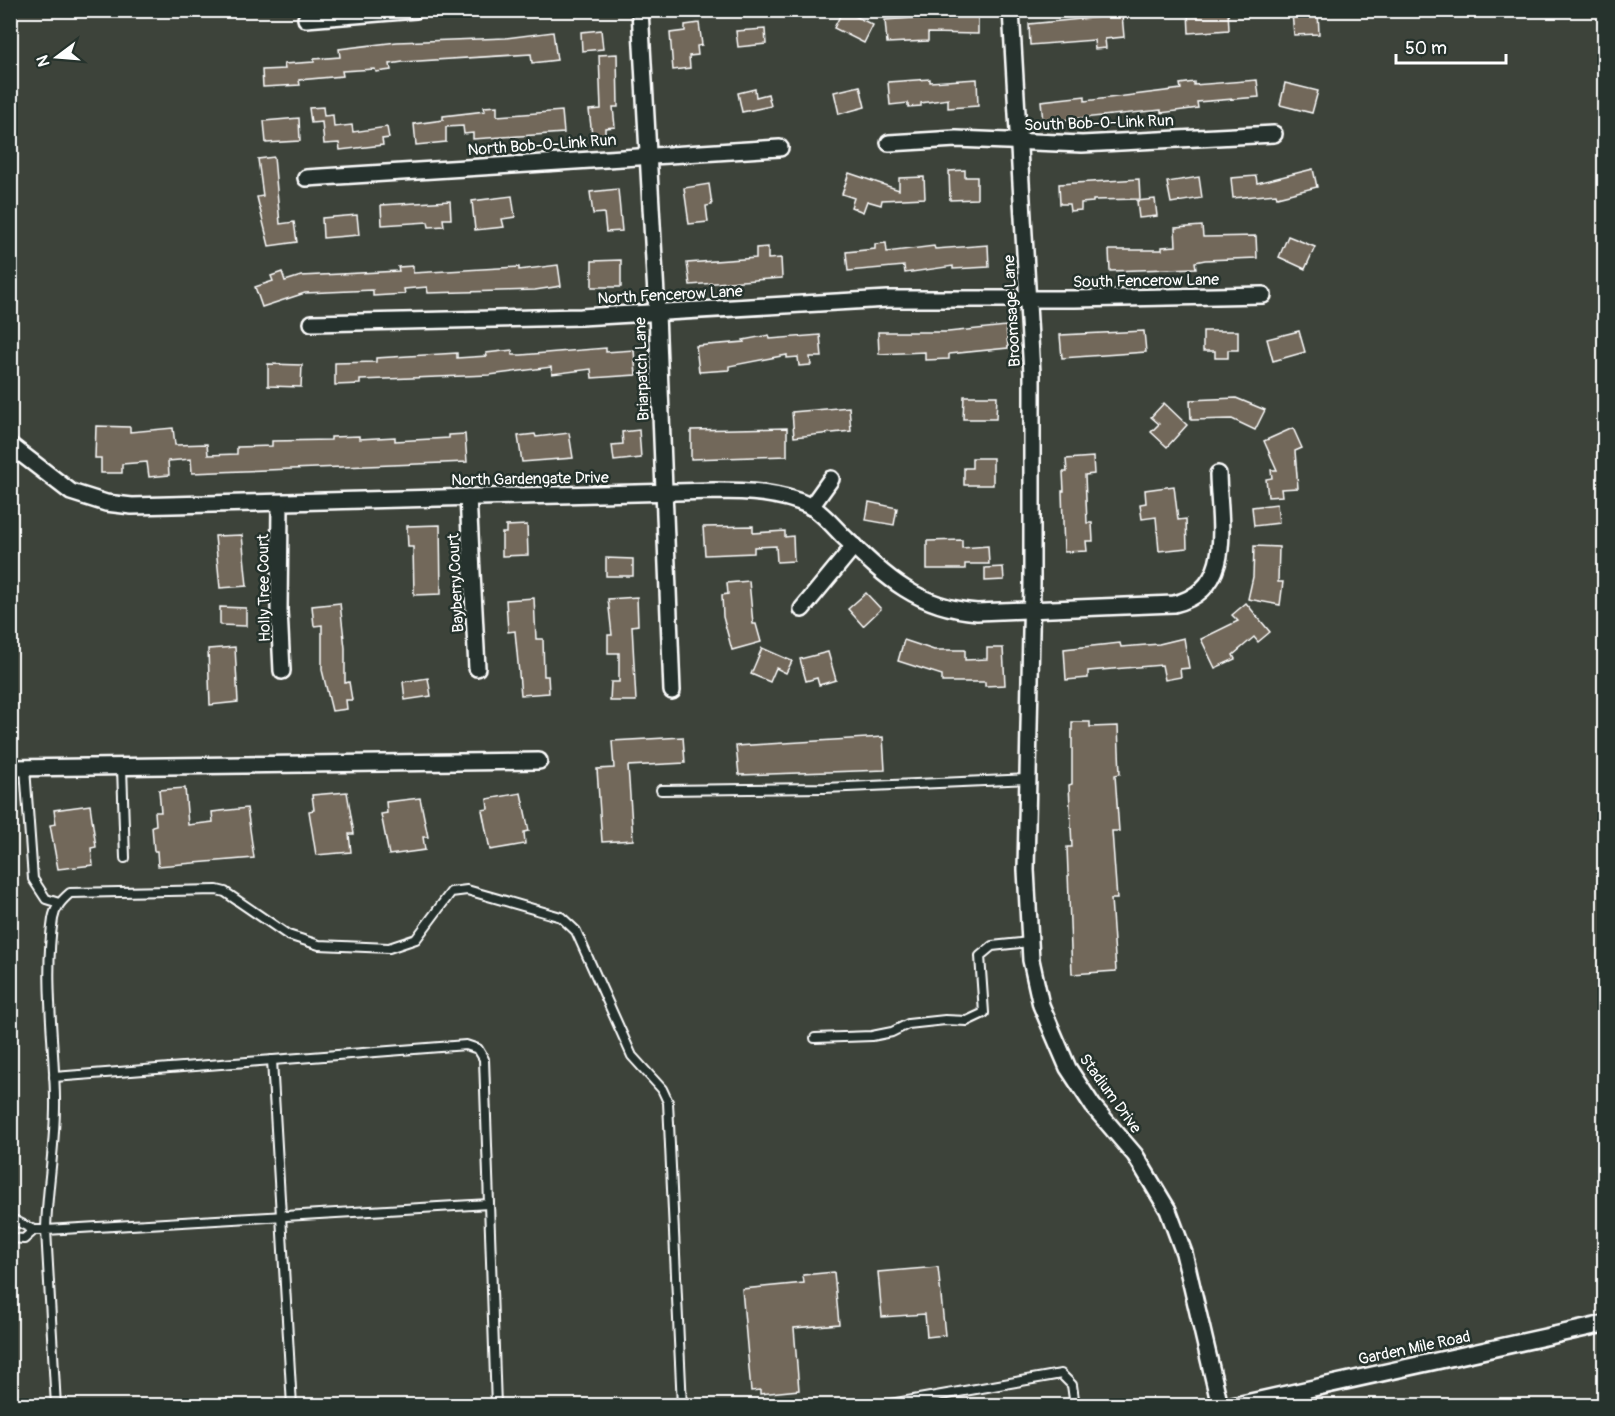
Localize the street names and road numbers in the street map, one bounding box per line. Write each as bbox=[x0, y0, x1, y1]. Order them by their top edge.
street label: South Bob-O-Link Run bbox=[1024, 110, 1174, 136]
street label: North Bob-O-Link Run bbox=[467, 130, 617, 160]
street label: Broomsage Lane bbox=[999, 254, 1025, 367]
street label: South Fencerow Lane bbox=[1073, 270, 1219, 292]
street label: North Fencerow Lane bbox=[597, 281, 743, 309]
street label: Briarpatch Lane bbox=[630, 317, 654, 421]
street label: North Gardengate Drive bbox=[451, 468, 609, 490]
street label: Bayberry Court bbox=[443, 532, 469, 633]
street label: Holly Tree Court bbox=[253, 533, 275, 642]
street label: Stadium Drive bbox=[1075, 1050, 1146, 1137]
street label: Garden Mile Road bbox=[1356, 1326, 1472, 1370]

